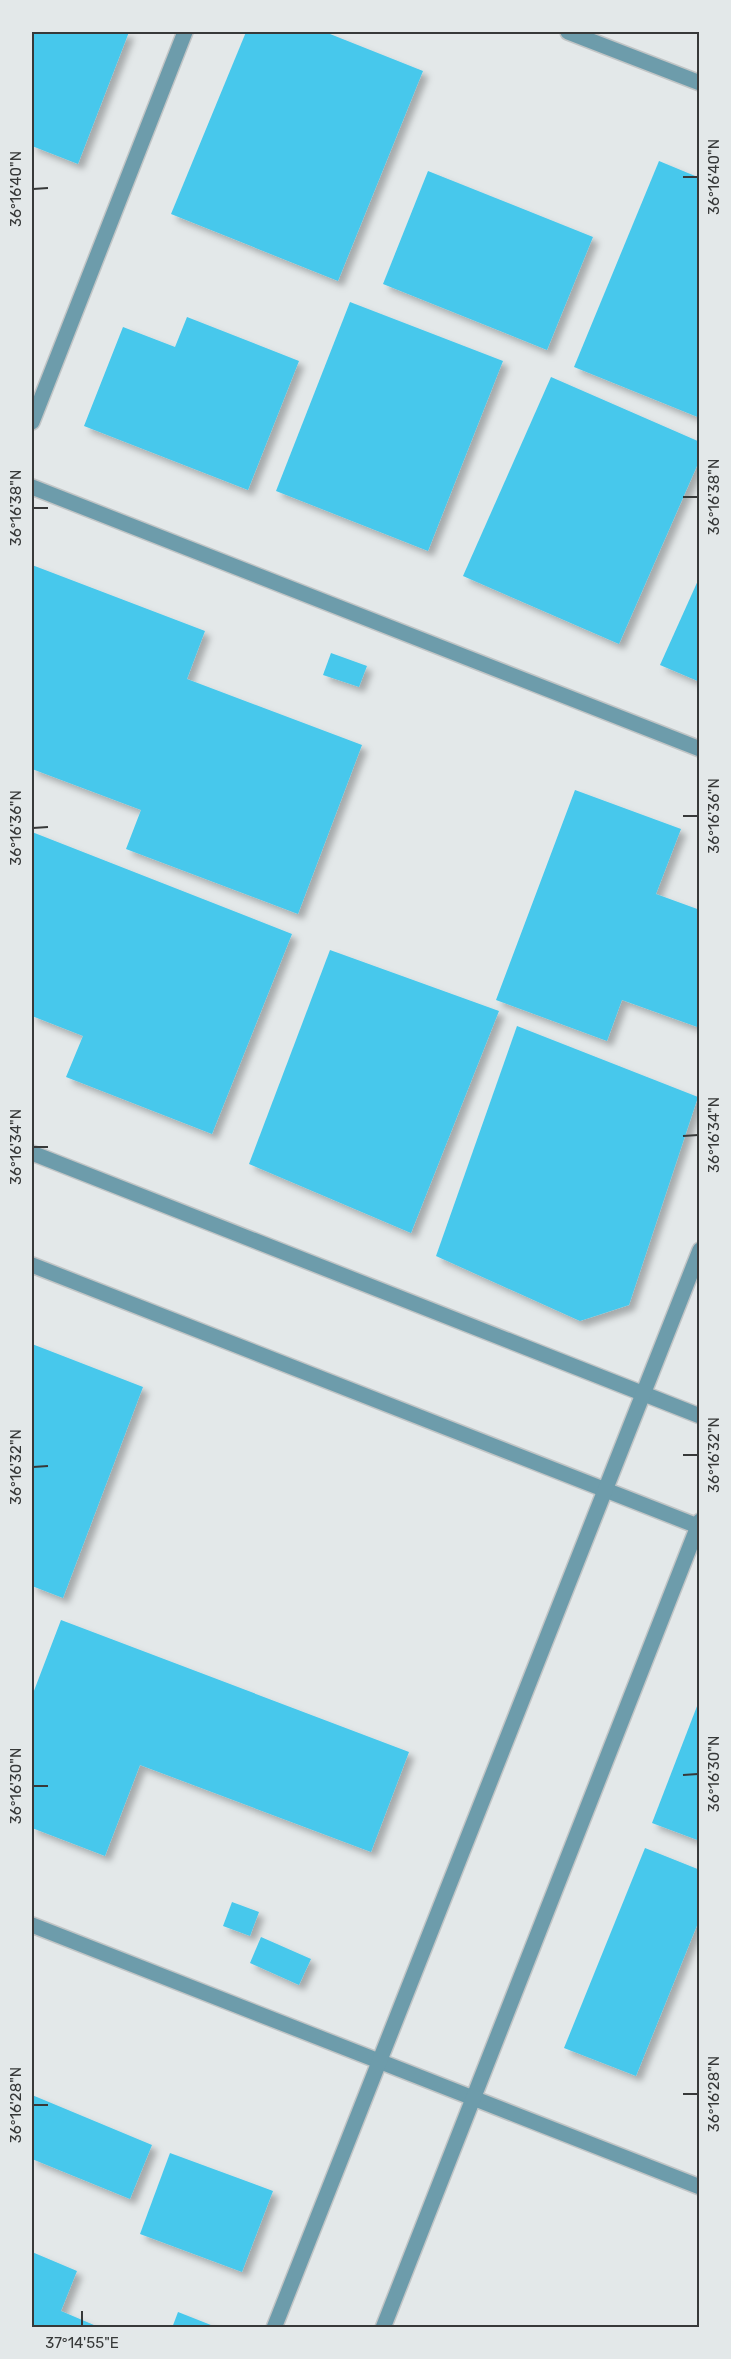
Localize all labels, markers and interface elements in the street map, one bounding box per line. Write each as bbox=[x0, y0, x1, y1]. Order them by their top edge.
text: 36°16'40"N bbox=[705, 139, 723, 215]
text: 36°16'40"N bbox=[7, 151, 25, 227]
text: 36°16'38"N bbox=[705, 459, 723, 535]
text: 36°16'38"N bbox=[7, 470, 25, 546]
text: 36°16'36"N bbox=[705, 778, 723, 854]
text: 36°16'36"N bbox=[7, 790, 25, 866]
text: 36°16'34"N bbox=[705, 1097, 723, 1173]
text: 36°16'34"N bbox=[7, 1109, 25, 1185]
text: 36°16'32"N bbox=[705, 1417, 723, 1493]
text: 36°16'32"N bbox=[7, 1429, 25, 1505]
text: 36°16'30"N bbox=[705, 1736, 723, 1812]
text: 36°16'30"N bbox=[7, 1748, 25, 1824]
text: 36°16'28"N bbox=[705, 2056, 723, 2132]
text: 36°16'28"N bbox=[7, 2067, 25, 2143]
text: 37°14'55"E bbox=[45, 2334, 119, 2352]

